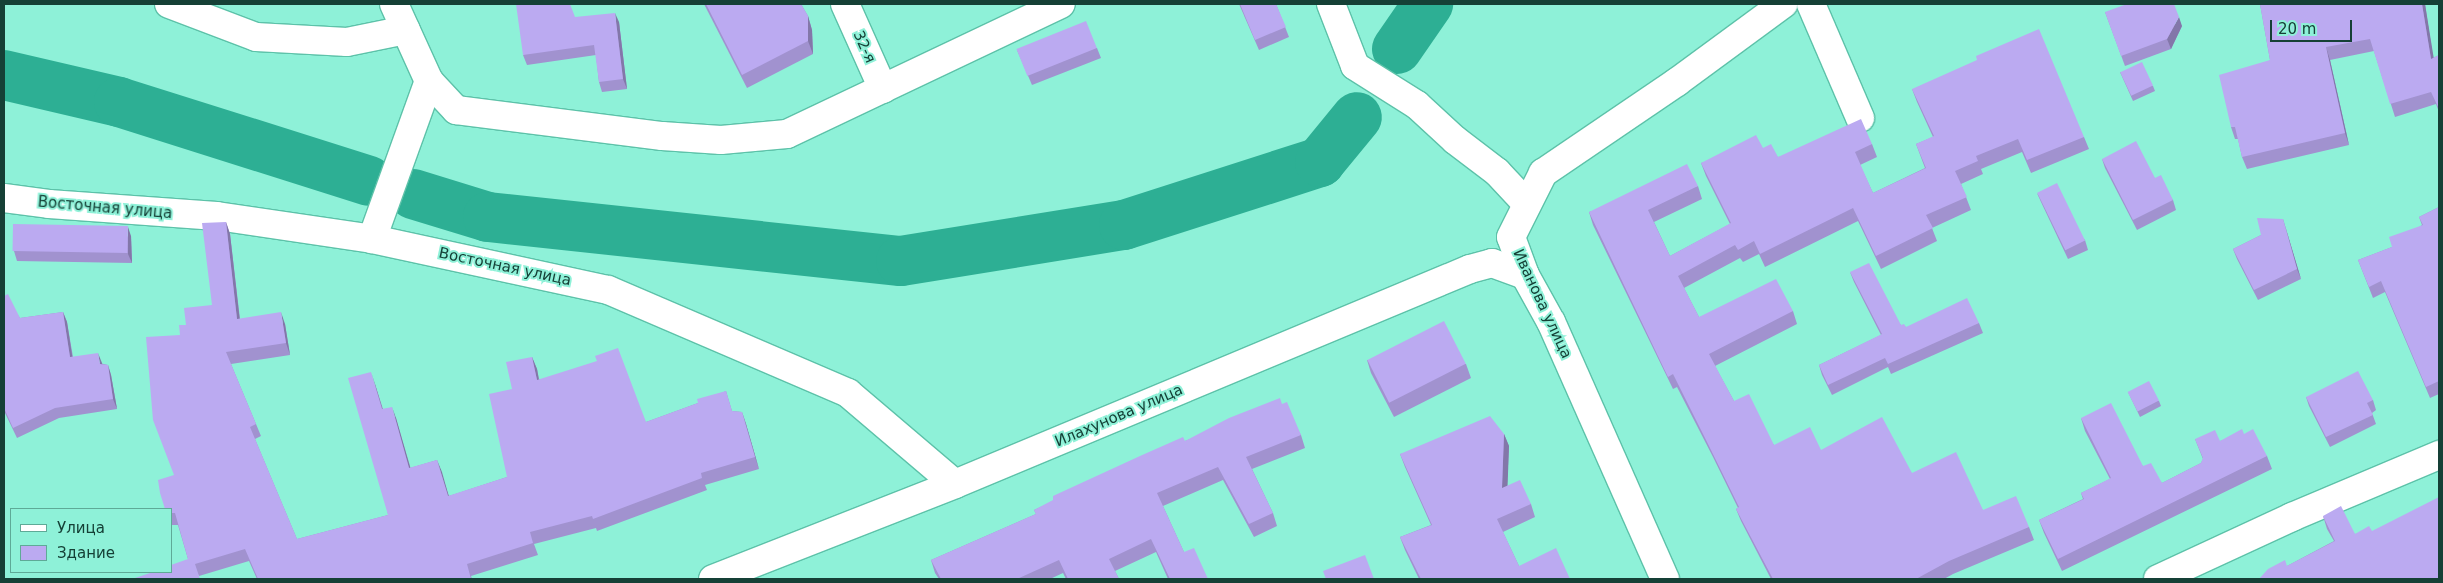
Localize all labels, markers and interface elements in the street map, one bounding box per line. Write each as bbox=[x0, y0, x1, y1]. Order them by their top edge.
scale bar bbox=[2273, 10, 2356, 42]
text: 20 m bbox=[2278, 20, 2316, 38]
street label: 32-я bbox=[849, 28, 879, 66]
street label: Восточная улица bbox=[37, 193, 173, 223]
street label: Восточная улица bbox=[437, 244, 573, 290]
street label: Иванова улица bbox=[1509, 246, 1575, 362]
street label: Илахунова улица bbox=[1052, 381, 1186, 451]
legend bbox=[10, 508, 172, 573]
text: Улица bbox=[57, 519, 105, 537]
text: Здание bbox=[57, 544, 115, 562]

